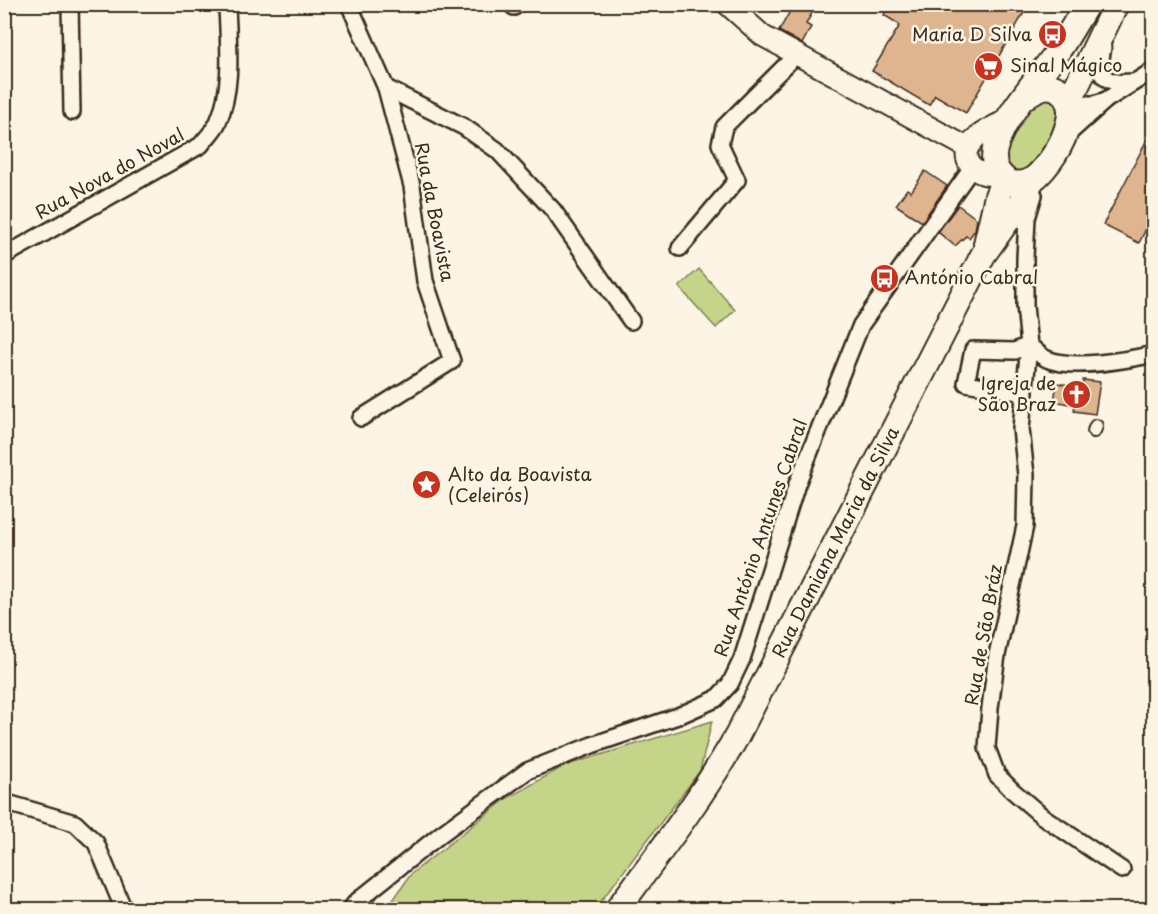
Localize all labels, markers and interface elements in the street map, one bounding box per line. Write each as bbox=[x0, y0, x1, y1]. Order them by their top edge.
bus stop icon: Maria D Silva bbox=[1037, 19, 1069, 51]
place label: Maria D Silva bbox=[912, 20, 1032, 47]
supermarket icon: Sinal Mágico bbox=[973, 50, 1005, 82]
place label: Sinal Mágico bbox=[1010, 51, 1122, 78]
street label: Rua Nova do Noval bbox=[30, 120, 189, 225]
street label: Rua da Boavista bbox=[409, 140, 462, 284]
bus stop icon: António Cabral bbox=[868, 262, 900, 294]
place label: António Cabral bbox=[905, 263, 1038, 290]
place label: Igreja de São Braz bbox=[977, 369, 1056, 417]
church icon: Igreja de São Braz bbox=[1061, 378, 1093, 410]
street label: Rua António Antunes Cabral bbox=[706, 415, 813, 660]
street label: Rua Damiana Maria da Silva bbox=[764, 421, 905, 662]
place label: Alto da Boavista (Celeirós) bbox=[448, 460, 592, 508]
place icon: Alto da Boavista (Celeirós) bbox=[411, 469, 443, 501]
street label: Rua de São Bráz bbox=[957, 562, 1008, 707]

